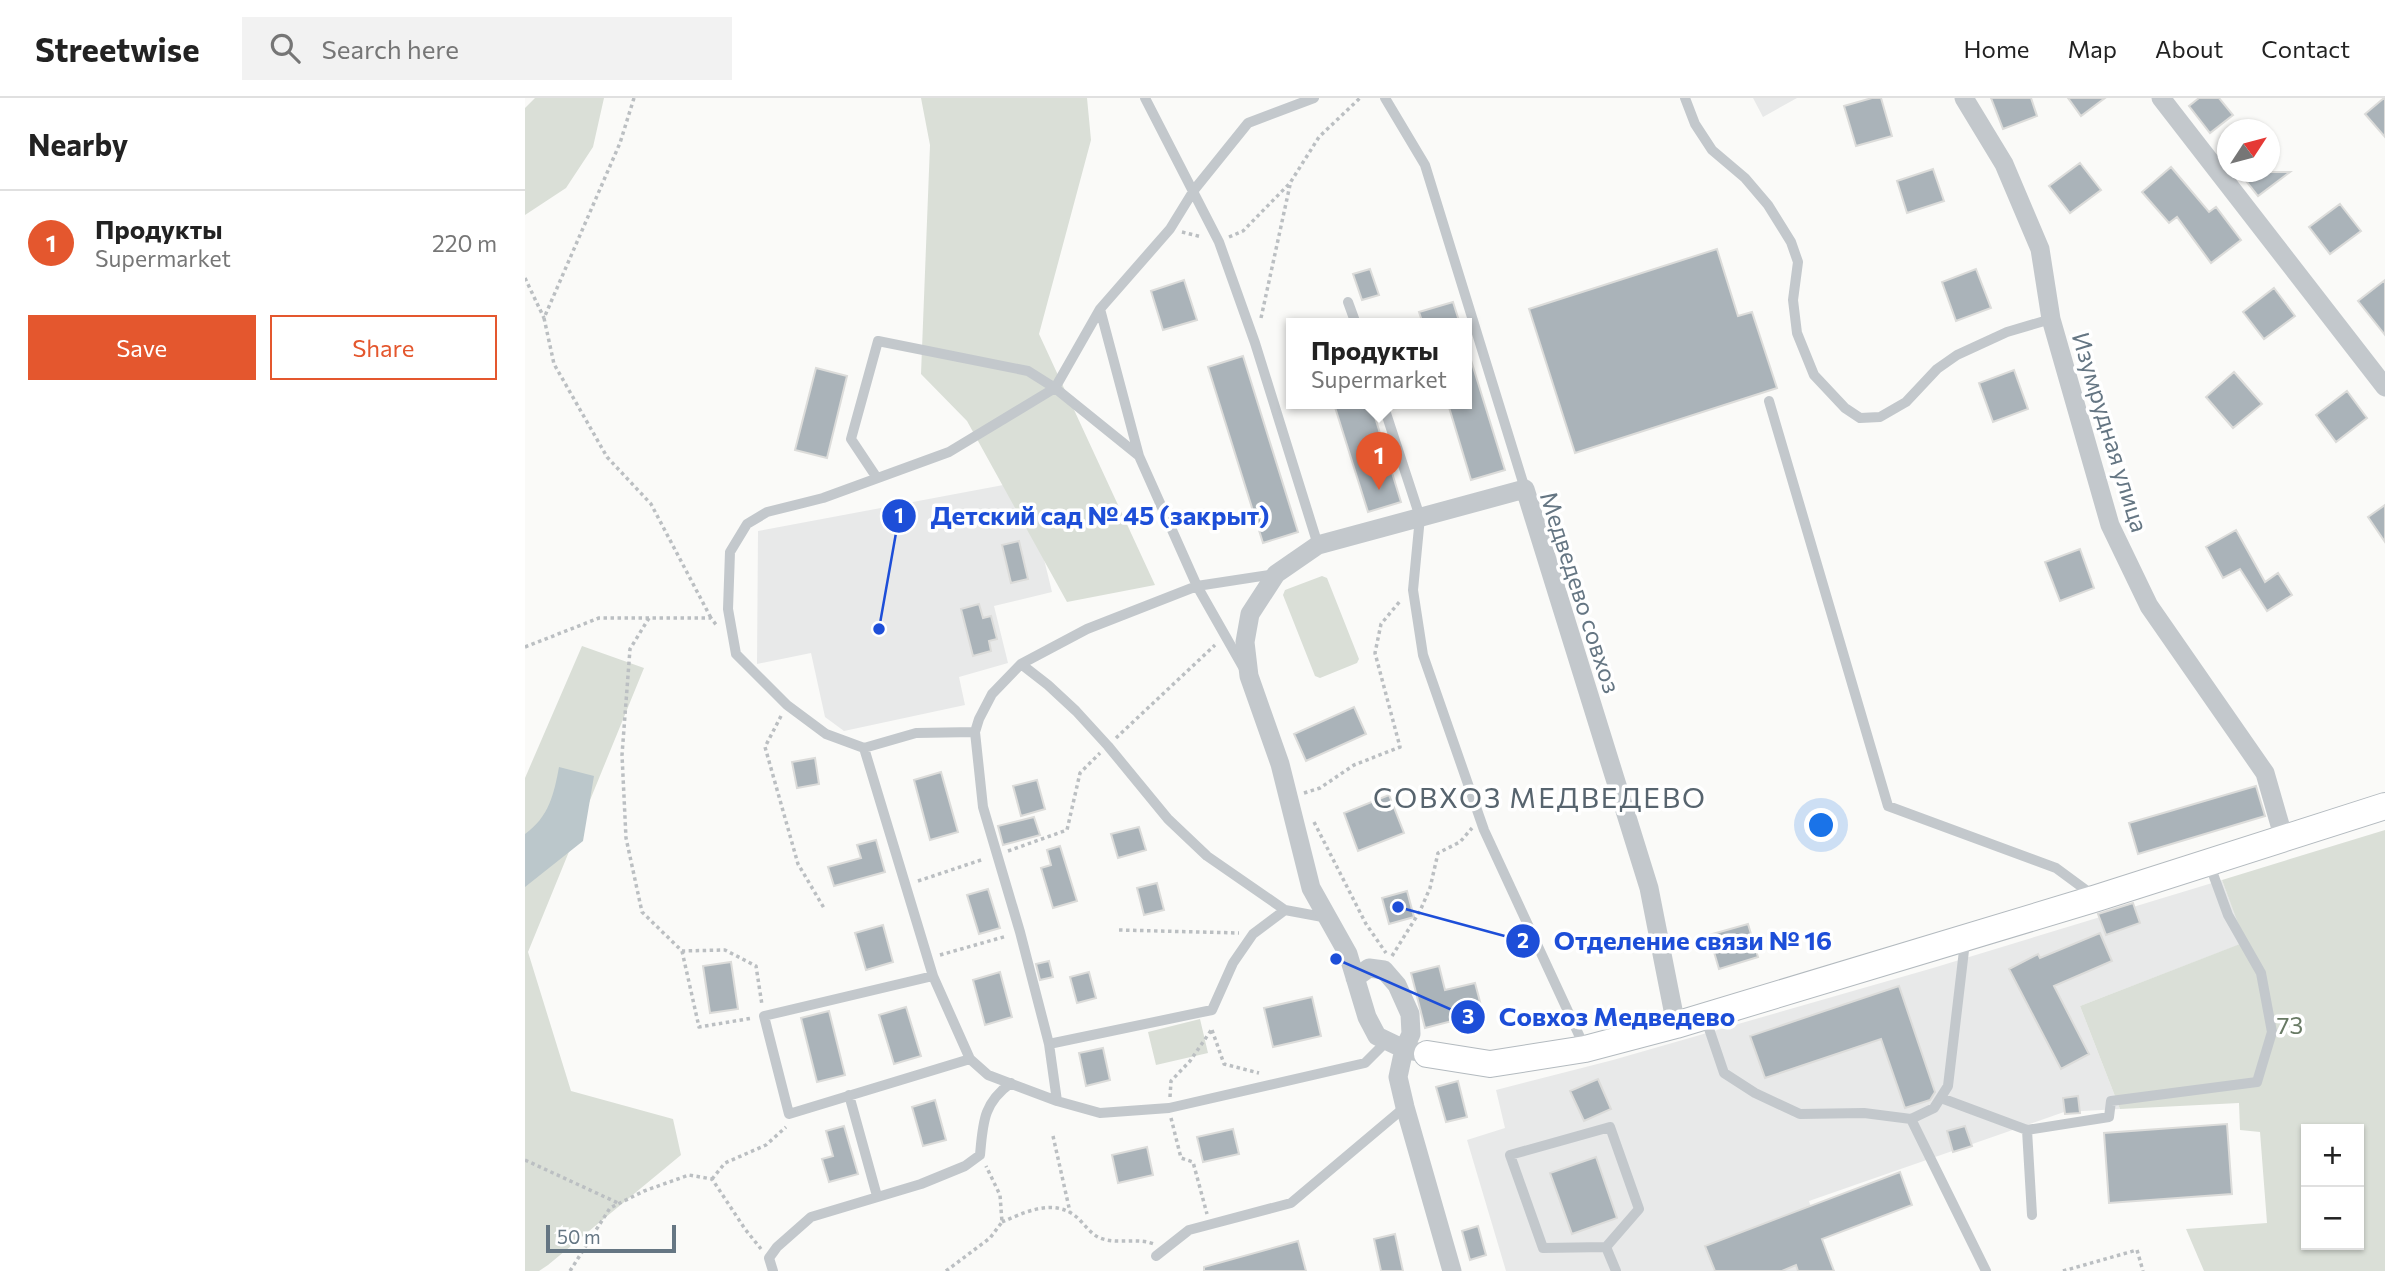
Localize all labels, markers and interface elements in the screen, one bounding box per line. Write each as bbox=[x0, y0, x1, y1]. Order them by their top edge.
search box bbox=[242, 17, 732, 80]
text: Streetwise bbox=[35, 28, 200, 69]
icon: search bbox=[266, 29, 304, 67]
text: Search here bbox=[322, 33, 459, 64]
text: Home bbox=[1964, 34, 2030, 63]
text: Map bbox=[2068, 34, 2117, 63]
text: About bbox=[2155, 34, 2223, 63]
text: Contact bbox=[2261, 34, 2350, 63]
north arrow bbox=[2217, 119, 2280, 182]
text: Nearby bbox=[28, 125, 128, 162]
text: Продукты bbox=[95, 213, 223, 244]
text: 1 bbox=[46, 229, 56, 257]
text: 220 m bbox=[432, 229, 497, 257]
text: Supermarket bbox=[95, 244, 231, 272]
button: Save bbox=[28, 315, 256, 380]
button: Share bbox=[270, 315, 497, 380]
popup bbox=[1286, 318, 1472, 409]
street label: Изумрудная улица bbox=[2067, 329, 2155, 535]
text: Продукты bbox=[1311, 334, 1439, 365]
text: Supermarket bbox=[1311, 365, 1447, 393]
pin: 1 bbox=[1356, 432, 1402, 490]
street label: Медведево совхоз bbox=[1535, 487, 1627, 697]
callout: Детский сад № 45 (закрыт) bbox=[882, 492, 1283, 539]
text: Детский сад № 45 (закрыт) bbox=[931, 499, 1269, 530]
text: 1 bbox=[894, 502, 904, 527]
district label: СОВХОЗ МЕДВЕДЕВО bbox=[1373, 780, 1707, 814]
your location bbox=[1804, 808, 1838, 842]
callout: Отделение связи № 16 bbox=[1505, 918, 1847, 965]
text: Отделение связи № 16 bbox=[1554, 924, 1832, 955]
text: 2 bbox=[1517, 927, 1529, 952]
callout: Совхоз Медведево bbox=[1450, 993, 1750, 1040]
text: Совхоз Медведево bbox=[1499, 1000, 1735, 1031]
text: 3 bbox=[1462, 1003, 1474, 1028]
park label: 73 bbox=[2277, 1010, 2303, 1039]
map controls bbox=[2301, 1124, 2364, 1250]
button: + bbox=[2301, 1124, 2364, 1187]
button: − bbox=[2301, 1187, 2364, 1250]
scale bar bbox=[546, 1222, 675, 1254]
text: 50 m bbox=[557, 1225, 601, 1248]

